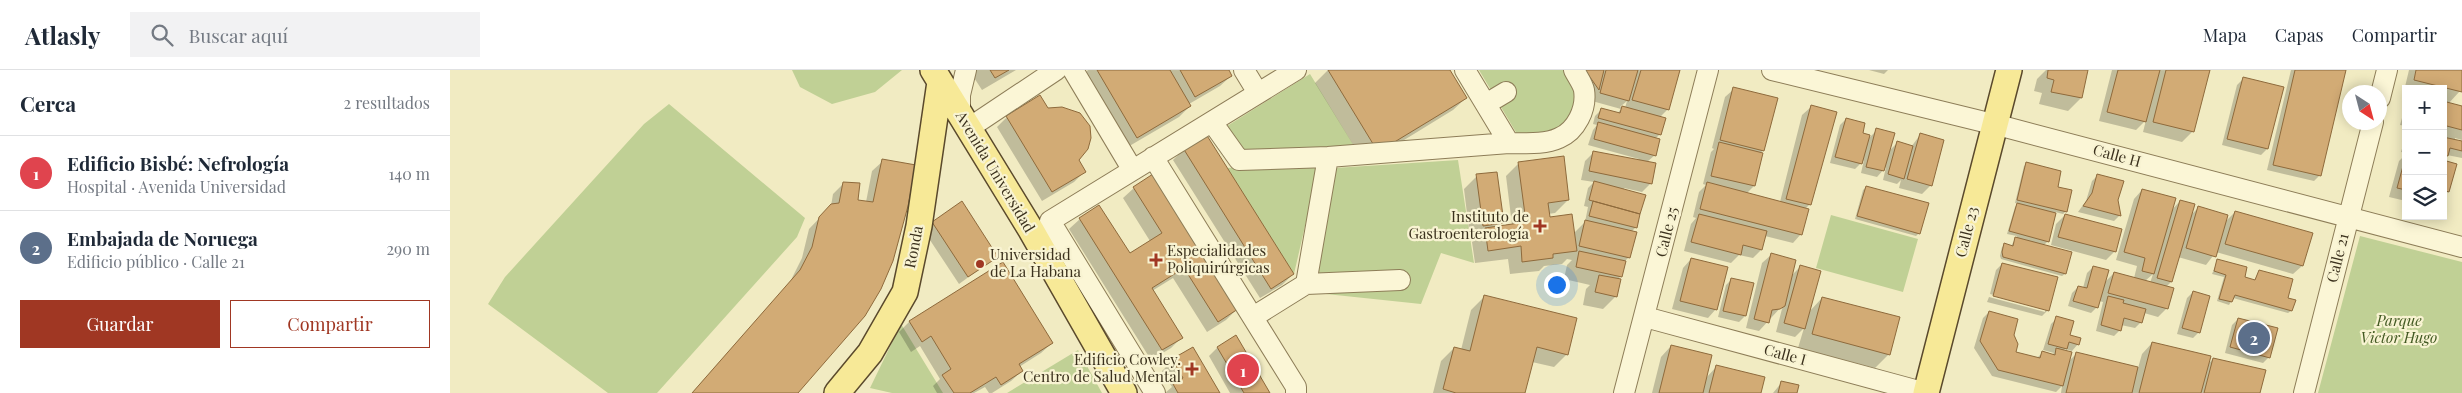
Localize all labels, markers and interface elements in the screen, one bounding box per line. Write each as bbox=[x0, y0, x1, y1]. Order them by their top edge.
search box bbox=[130, 12, 480, 57]
text: Atlasly bbox=[25, 19, 100, 51]
icon: search bbox=[148, 21, 176, 49]
text: Buscar aquí bbox=[188, 22, 288, 48]
text: Mapa bbox=[2203, 23, 2247, 47]
text: Capas bbox=[2275, 23, 2324, 47]
text: Compartir bbox=[2352, 23, 2437, 47]
north arrow bbox=[2342, 85, 2387, 130]
map controls bbox=[2402, 85, 2447, 220]
button: + bbox=[2402, 85, 2447, 130]
text: Cerca bbox=[20, 89, 76, 117]
text: 2 resultados bbox=[344, 92, 430, 113]
street label: Avenida Universidad bbox=[951, 106, 1040, 236]
button: − bbox=[2402, 130, 2447, 175]
street label: Calle H bbox=[2091, 139, 2143, 171]
text: Edificio Bisbé: Nefrología bbox=[67, 150, 289, 176]
text: 1 bbox=[33, 163, 39, 184]
text: 140 m bbox=[388, 163, 430, 184]
button: layers bbox=[2402, 175, 2447, 220]
text: Hospital · Avenida Universidad bbox=[67, 176, 286, 197]
street label: Calle 23 bbox=[1950, 204, 1982, 259]
street label: Calle 25 bbox=[1650, 205, 1682, 259]
place label: Instituto de Gastroenterología bbox=[1408, 206, 1530, 243]
marker: Instituto de Gastroenterología bbox=[1533, 219, 1547, 233]
street label: Ronda bbox=[899, 223, 927, 270]
text: Embajada de Noruega bbox=[67, 225, 258, 251]
street label: Calle 21 bbox=[2321, 231, 2353, 285]
text: 2 bbox=[32, 238, 40, 259]
text: 290 m bbox=[386, 238, 430, 259]
place label: Especialidades Poliquirúrgicas bbox=[1167, 240, 1270, 277]
place label: Universidad de La Habana bbox=[990, 244, 1082, 281]
text: Edificio público · Calle 21 bbox=[67, 251, 245, 272]
marker: Especialidades Poliquirúrgicas bbox=[1149, 253, 1163, 267]
marker: Universidad de La Habana bbox=[974, 258, 986, 270]
your location bbox=[1544, 272, 1570, 298]
button: Guardar bbox=[20, 300, 220, 348]
button: Compartir bbox=[230, 300, 430, 348]
park label: Parque Victor Hugo bbox=[2361, 310, 2437, 347]
pin: 2 bbox=[2238, 319, 2270, 357]
street label: Calle I bbox=[1762, 339, 1808, 369]
place label: Edificio Cowley. Centro de Salud Mental bbox=[1023, 349, 1181, 386]
pin: 1 bbox=[1227, 351, 1259, 389]
marker: Edificio Cowley. Centro de Salud Mental bbox=[1185, 362, 1199, 376]

